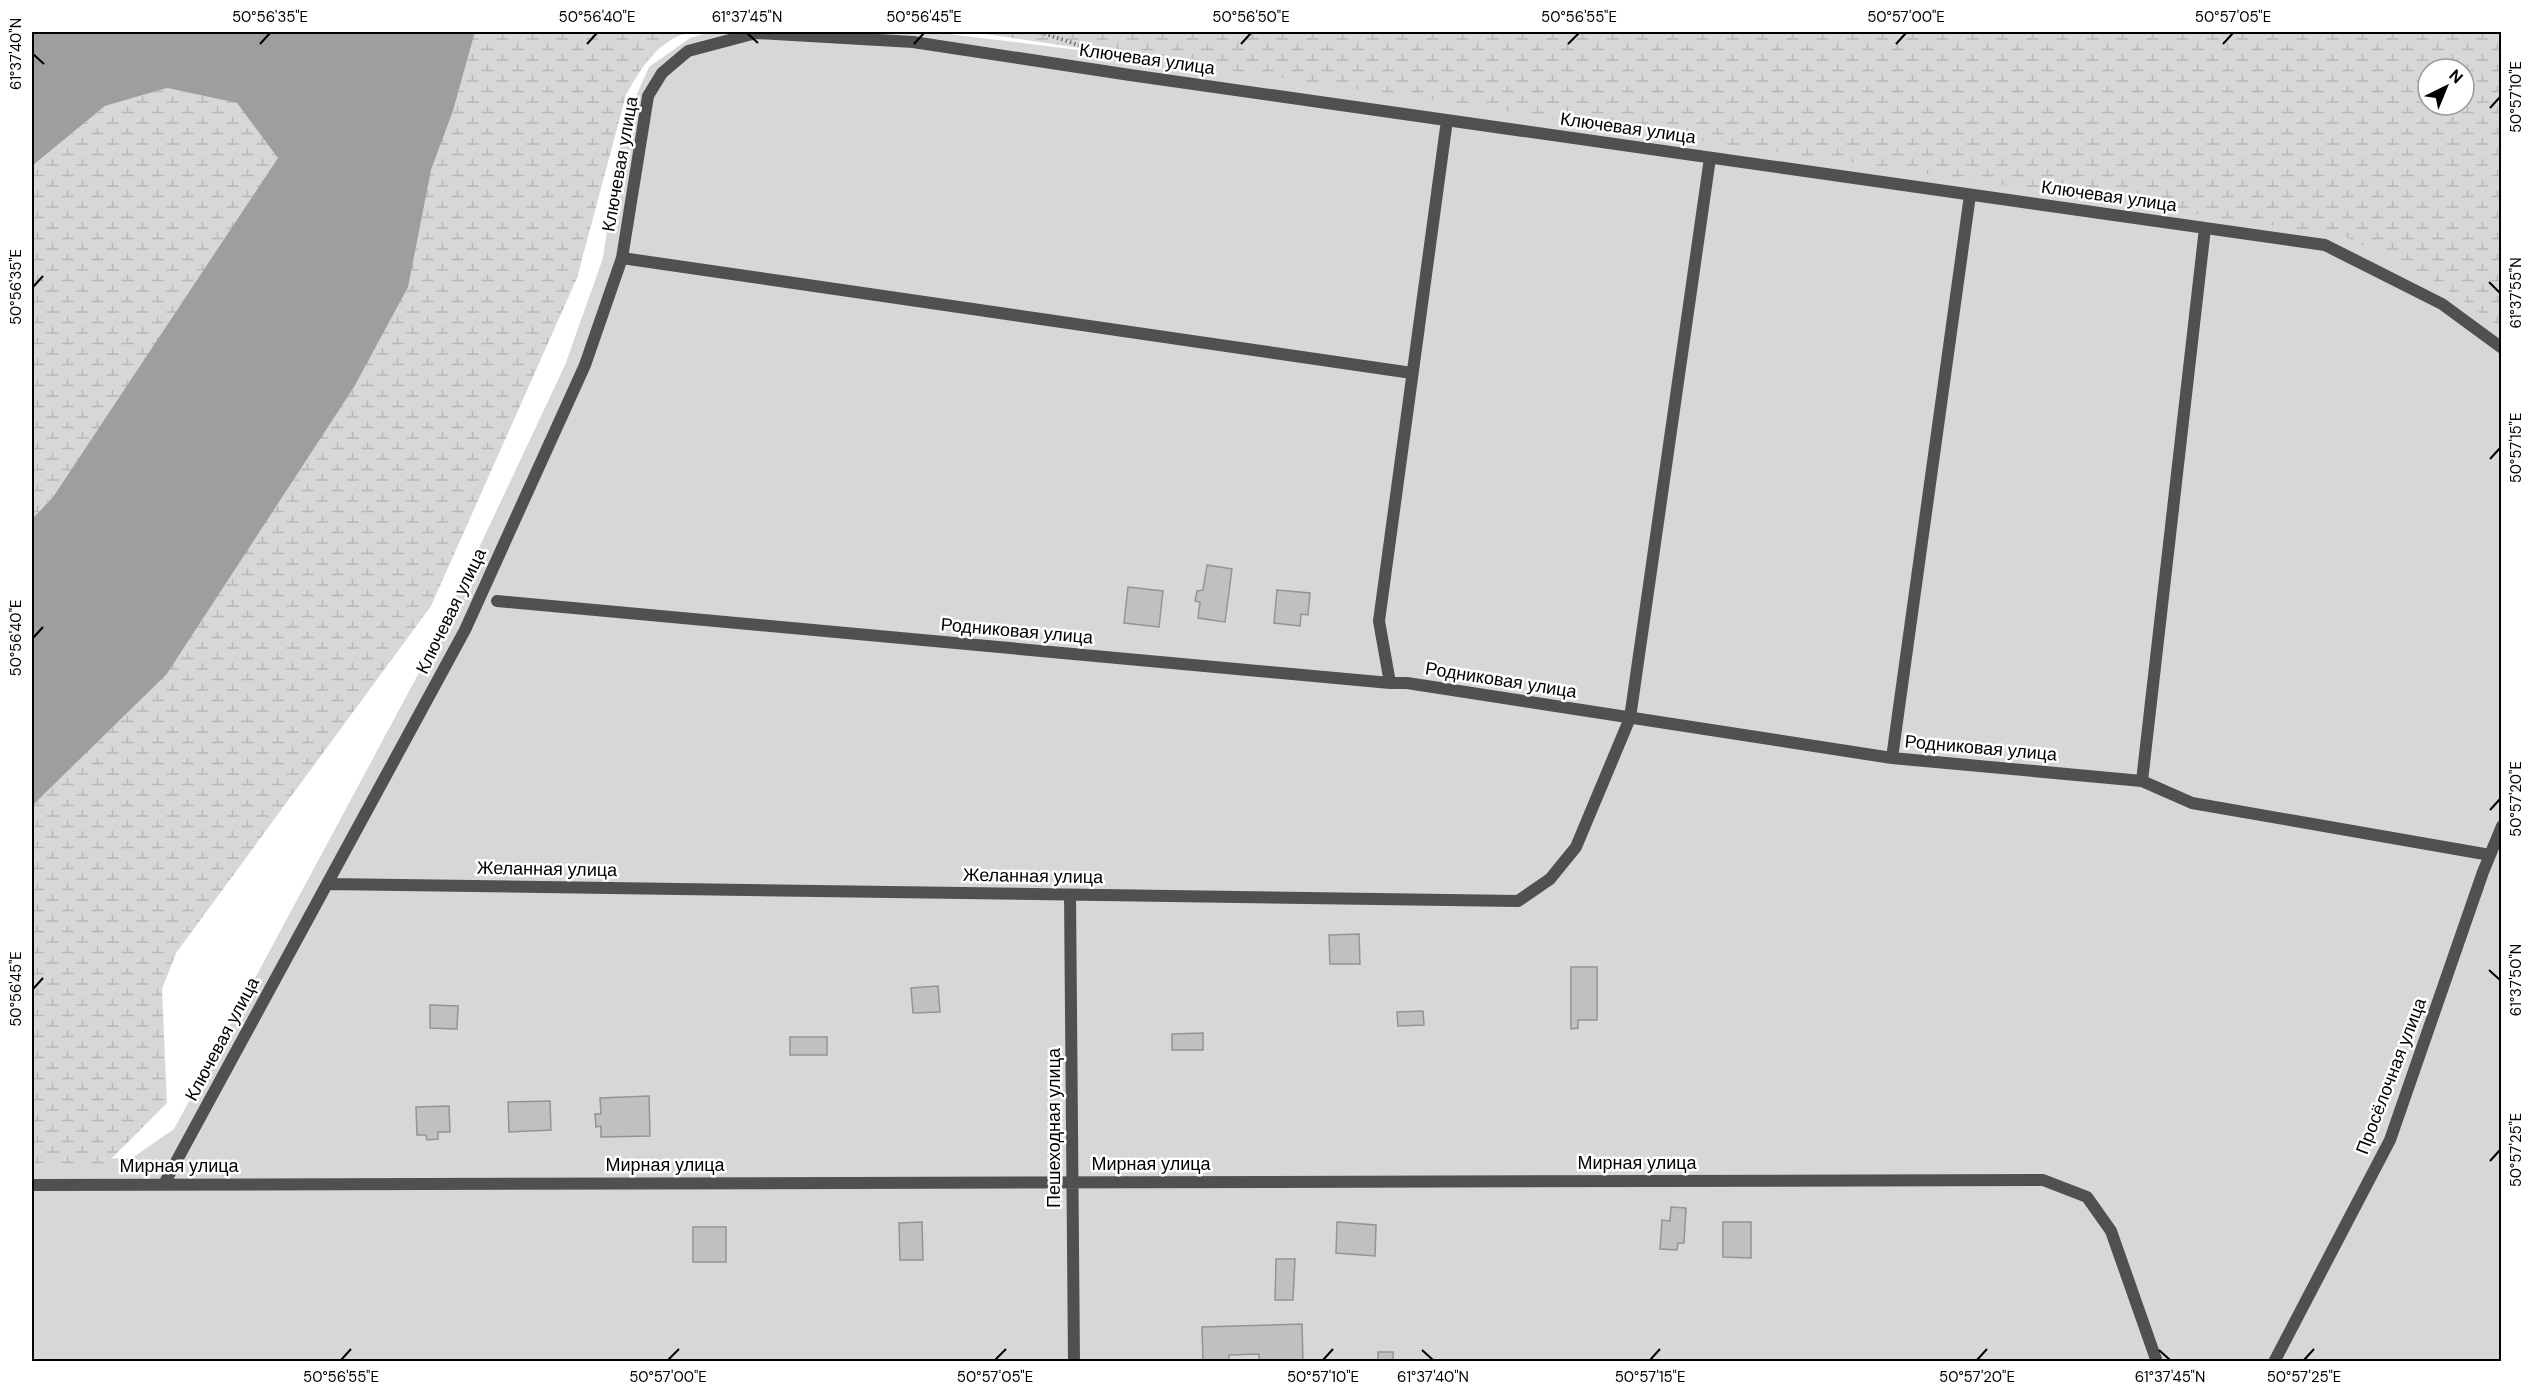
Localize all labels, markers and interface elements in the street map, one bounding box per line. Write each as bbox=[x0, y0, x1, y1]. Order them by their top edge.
text: 50°56'35"E bbox=[232, 7, 308, 27]
text: 50°56'40"E bbox=[559, 7, 635, 27]
text: 61°37'45"N bbox=[712, 7, 782, 27]
text: 50°56'45"E bbox=[886, 7, 962, 27]
text: 50°56'50"E bbox=[1212, 7, 1290, 27]
text: 50°56'55"E bbox=[1541, 7, 1617, 27]
text: 50°57'00"E bbox=[1867, 7, 1945, 27]
text: 50°57'05"E bbox=[2195, 7, 2271, 27]
text: 61°37'40"N bbox=[6, 18, 26, 90]
street label: Ключевая улица bbox=[1078, 38, 1217, 81]
north arrow bbox=[2416, 57, 2476, 117]
text: 50°57'10"E bbox=[2506, 61, 2526, 133]
text: N bbox=[2444, 65, 2467, 88]
street label: Ключевая улица bbox=[596, 94, 644, 233]
street label: Ключевая улица bbox=[1559, 107, 1698, 150]
street label: Ключевая улица bbox=[2040, 175, 2179, 218]
text: 50°56'35"E bbox=[6, 249, 26, 325]
text: 61°37'55"N bbox=[2506, 257, 2526, 329]
text: 50°57'15"E bbox=[2506, 413, 2526, 483]
street label: Ключевая улица bbox=[410, 543, 492, 678]
text: 50°56'40"E bbox=[6, 600, 26, 676]
street label: Родниковая улица bbox=[940, 612, 1095, 650]
street label: Родниковая улица bbox=[1424, 656, 1579, 704]
street label: Родниковая улица bbox=[1904, 729, 2059, 767]
text: 50°57'20"E bbox=[2506, 761, 2526, 837]
street label: Желанная улица bbox=[477, 856, 618, 882]
street label: Желанная улица bbox=[963, 863, 1104, 889]
text: 61°37'50"N bbox=[2506, 944, 2526, 1016]
text: 50°56'45"E bbox=[6, 951, 26, 1027]
street label: Ключевая улица bbox=[179, 972, 265, 1105]
street label: Просёлочная улица bbox=[2350, 993, 2432, 1158]
street label: Пешеходная улица bbox=[1042, 1047, 1066, 1208]
text: 50°57'25"E bbox=[2506, 1113, 2526, 1187]
street label: Мирная улица bbox=[1577, 1151, 1698, 1175]
street label: Мирная улица bbox=[1091, 1152, 1212, 1176]
street label: Мирная улица bbox=[605, 1153, 726, 1177]
street label: Мирная улица bbox=[119, 1154, 240, 1178]
text: 50°56'55"E bbox=[303, 1367, 379, 1387]
text: 50°57'00"E bbox=[629, 1367, 707, 1387]
text: 50°57'05"E bbox=[957, 1367, 1033, 1387]
text: 50°57'10"E bbox=[1287, 1367, 1359, 1387]
text: 61°37'40"N bbox=[1397, 1367, 1469, 1387]
text: 50°57'15"E bbox=[1615, 1367, 1685, 1387]
text: 50°57'20"E bbox=[1939, 1367, 2015, 1387]
text: 61°37'45"N bbox=[2135, 1367, 2205, 1387]
text: 50°57'25"E bbox=[2267, 1367, 2341, 1387]

